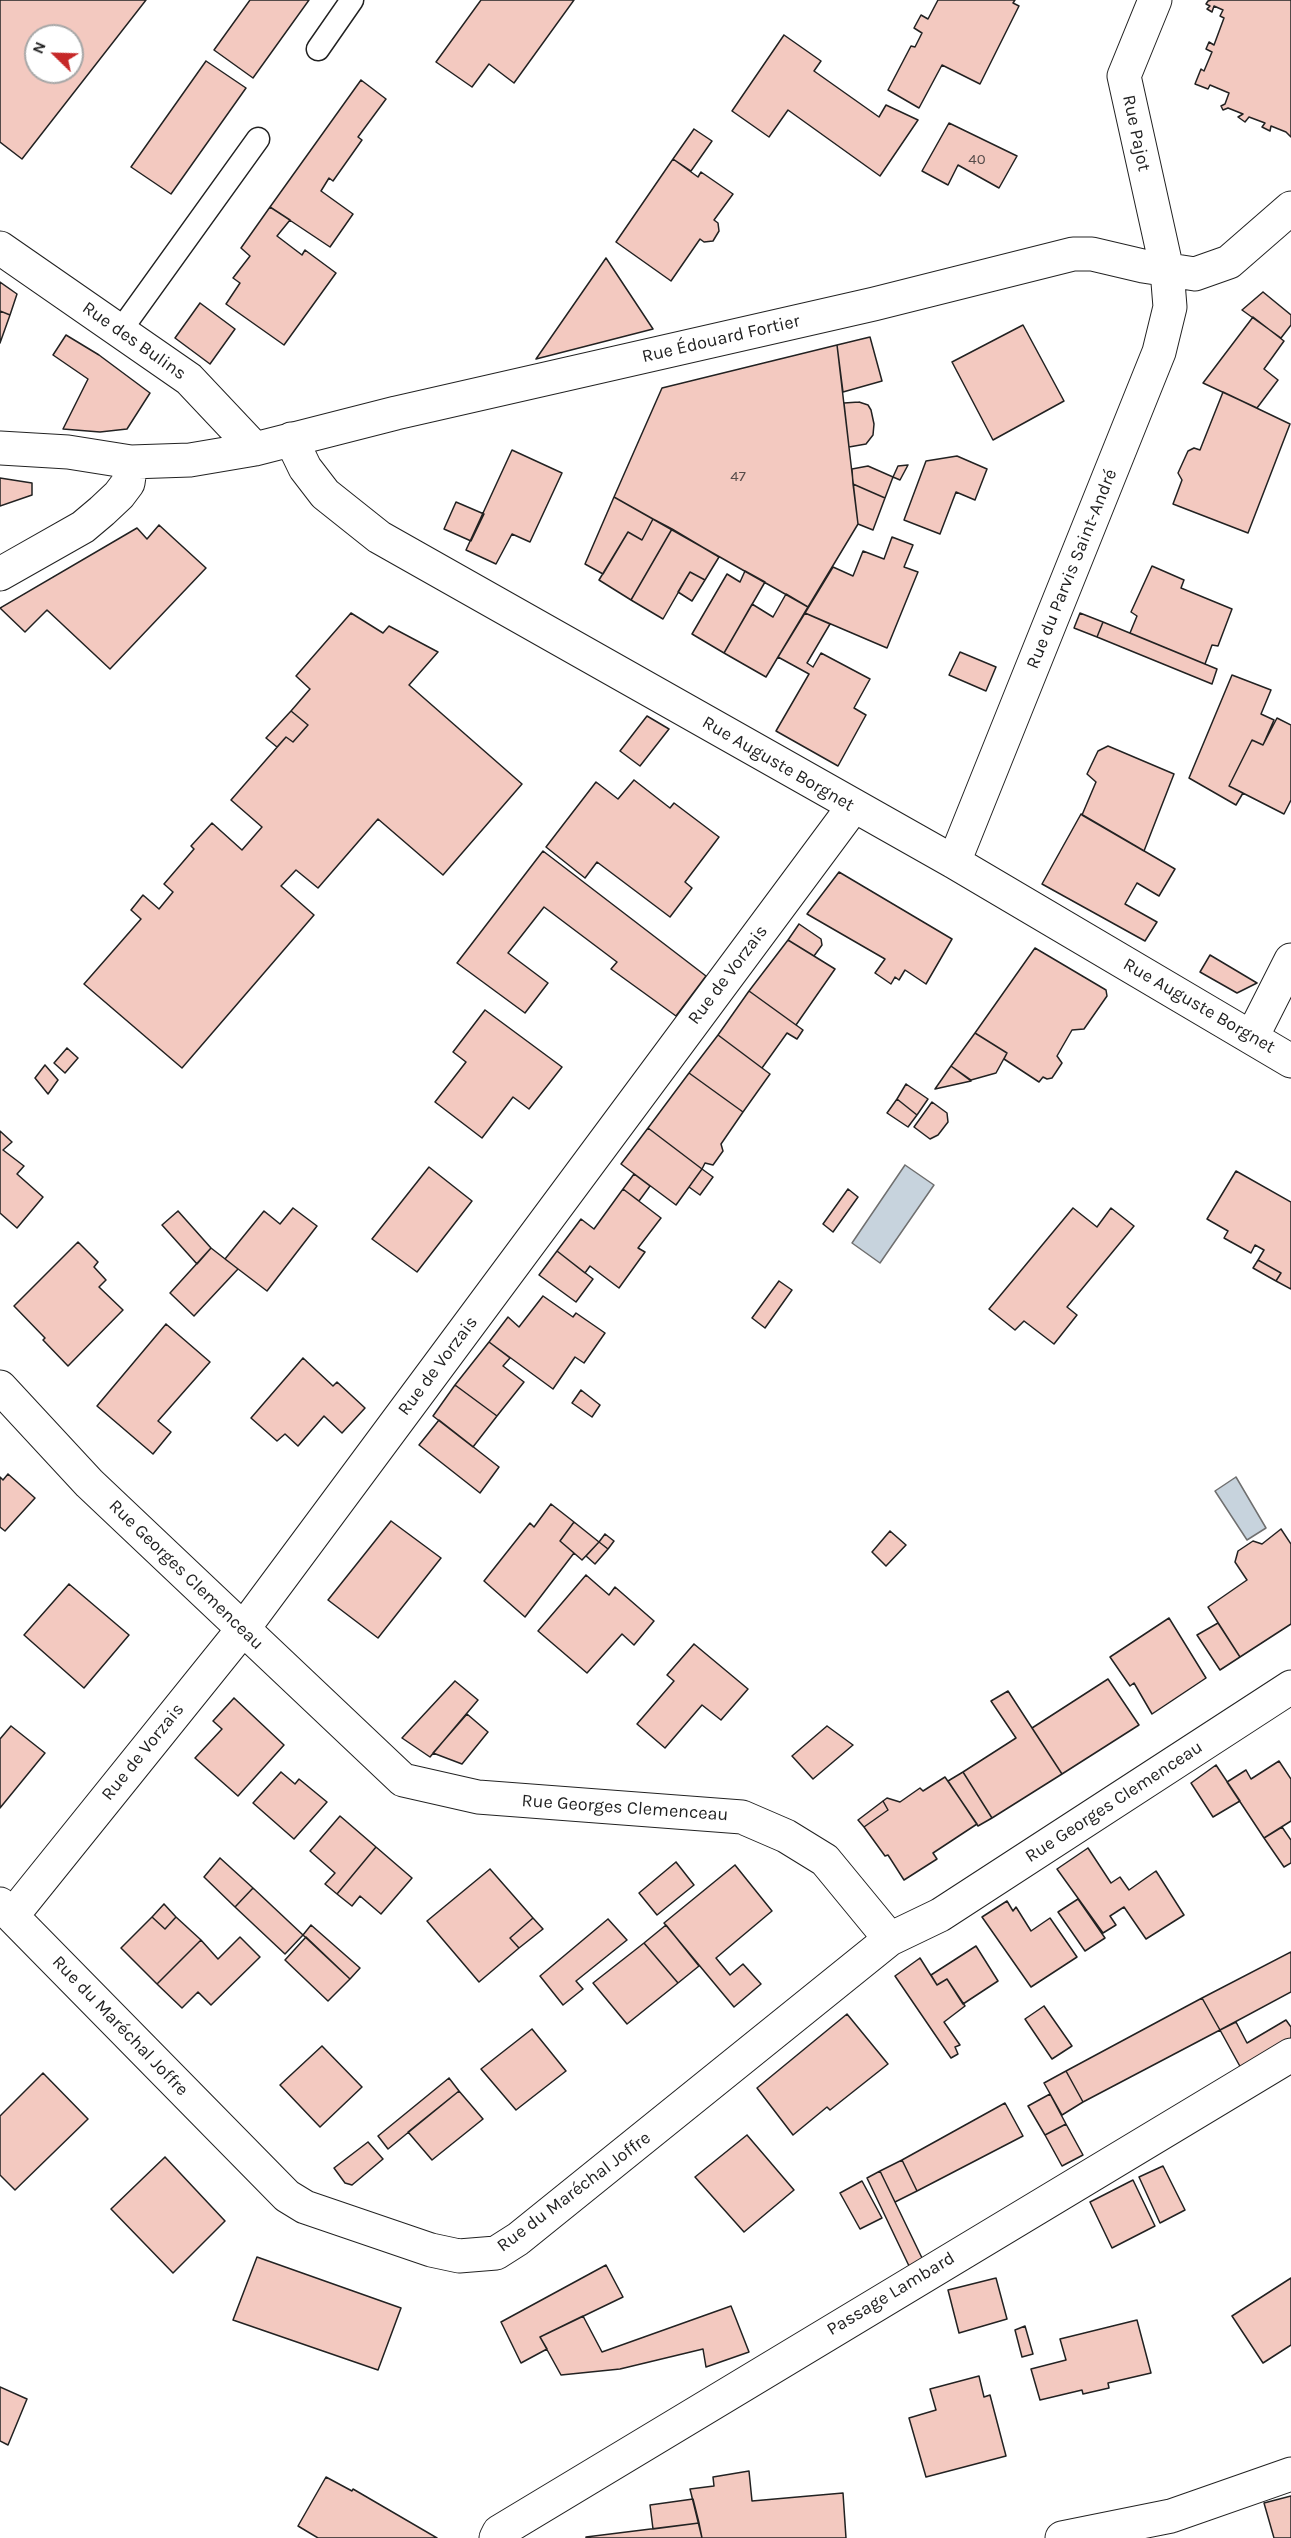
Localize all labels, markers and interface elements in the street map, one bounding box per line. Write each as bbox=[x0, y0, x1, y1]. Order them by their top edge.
north arrow bbox=[24, 24, 84, 84]
text: N bbox=[28, 39, 50, 57]
street label: Rue Pajot bbox=[1117, 93, 1155, 173]
house number: 40 bbox=[968, 151, 986, 169]
street label: Rue des Bulins bbox=[78, 297, 190, 385]
street label: Rue Édouard Fortier bbox=[640, 310, 802, 368]
street label: Rue du Parvis Saint-André bbox=[1022, 466, 1122, 672]
house number: 47 bbox=[730, 468, 746, 486]
street label: Rue Auguste Borgnet bbox=[698, 712, 858, 816]
street label: Rue de Vorzais bbox=[684, 921, 772, 1029]
street label: Rue Auguste Borgnet bbox=[1119, 954, 1279, 1058]
street label: Rue de Vorzais bbox=[394, 1312, 482, 1420]
street label: Rue Georges Clemenceau bbox=[104, 1495, 268, 1655]
street label: Rue de Vorzais bbox=[97, 1699, 189, 1805]
street label: Rue Georges Clemenceau bbox=[1021, 1737, 1207, 1867]
street label: Rue Georges Clemenceau bbox=[521, 1790, 729, 1826]
street label: Rue du Maréchal Joffre bbox=[47, 1951, 193, 2101]
street label: Rue du Maréchal Joffre bbox=[493, 2127, 655, 2257]
street label: Passage Lambard bbox=[823, 2247, 959, 2341]

